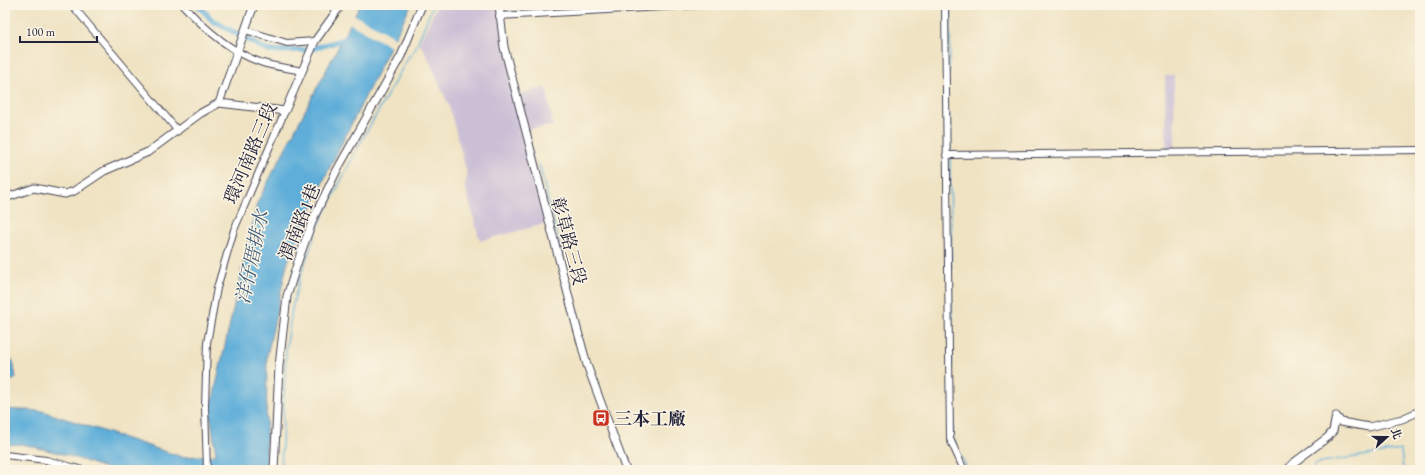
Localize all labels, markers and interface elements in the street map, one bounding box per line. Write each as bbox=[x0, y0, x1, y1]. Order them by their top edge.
scale bar bbox=[20, 18, 97, 44]
text: 100 m bbox=[26, 24, 56, 40]
street label: 環河南路三段 bbox=[218, 99, 282, 207]
street label: 渭南路1巷 bbox=[273, 180, 325, 264]
street label: 彰草路三段 bbox=[546, 195, 592, 287]
water label: 洋仔厝排水 bbox=[230, 206, 275, 306]
place label: 三本工廠 bbox=[614, 407, 686, 430]
bus stop icon: 三本工廠 bbox=[591, 408, 611, 428]
north arrow bbox=[1367, 417, 1407, 457]
text: 北 bbox=[1388, 426, 1405, 441]

